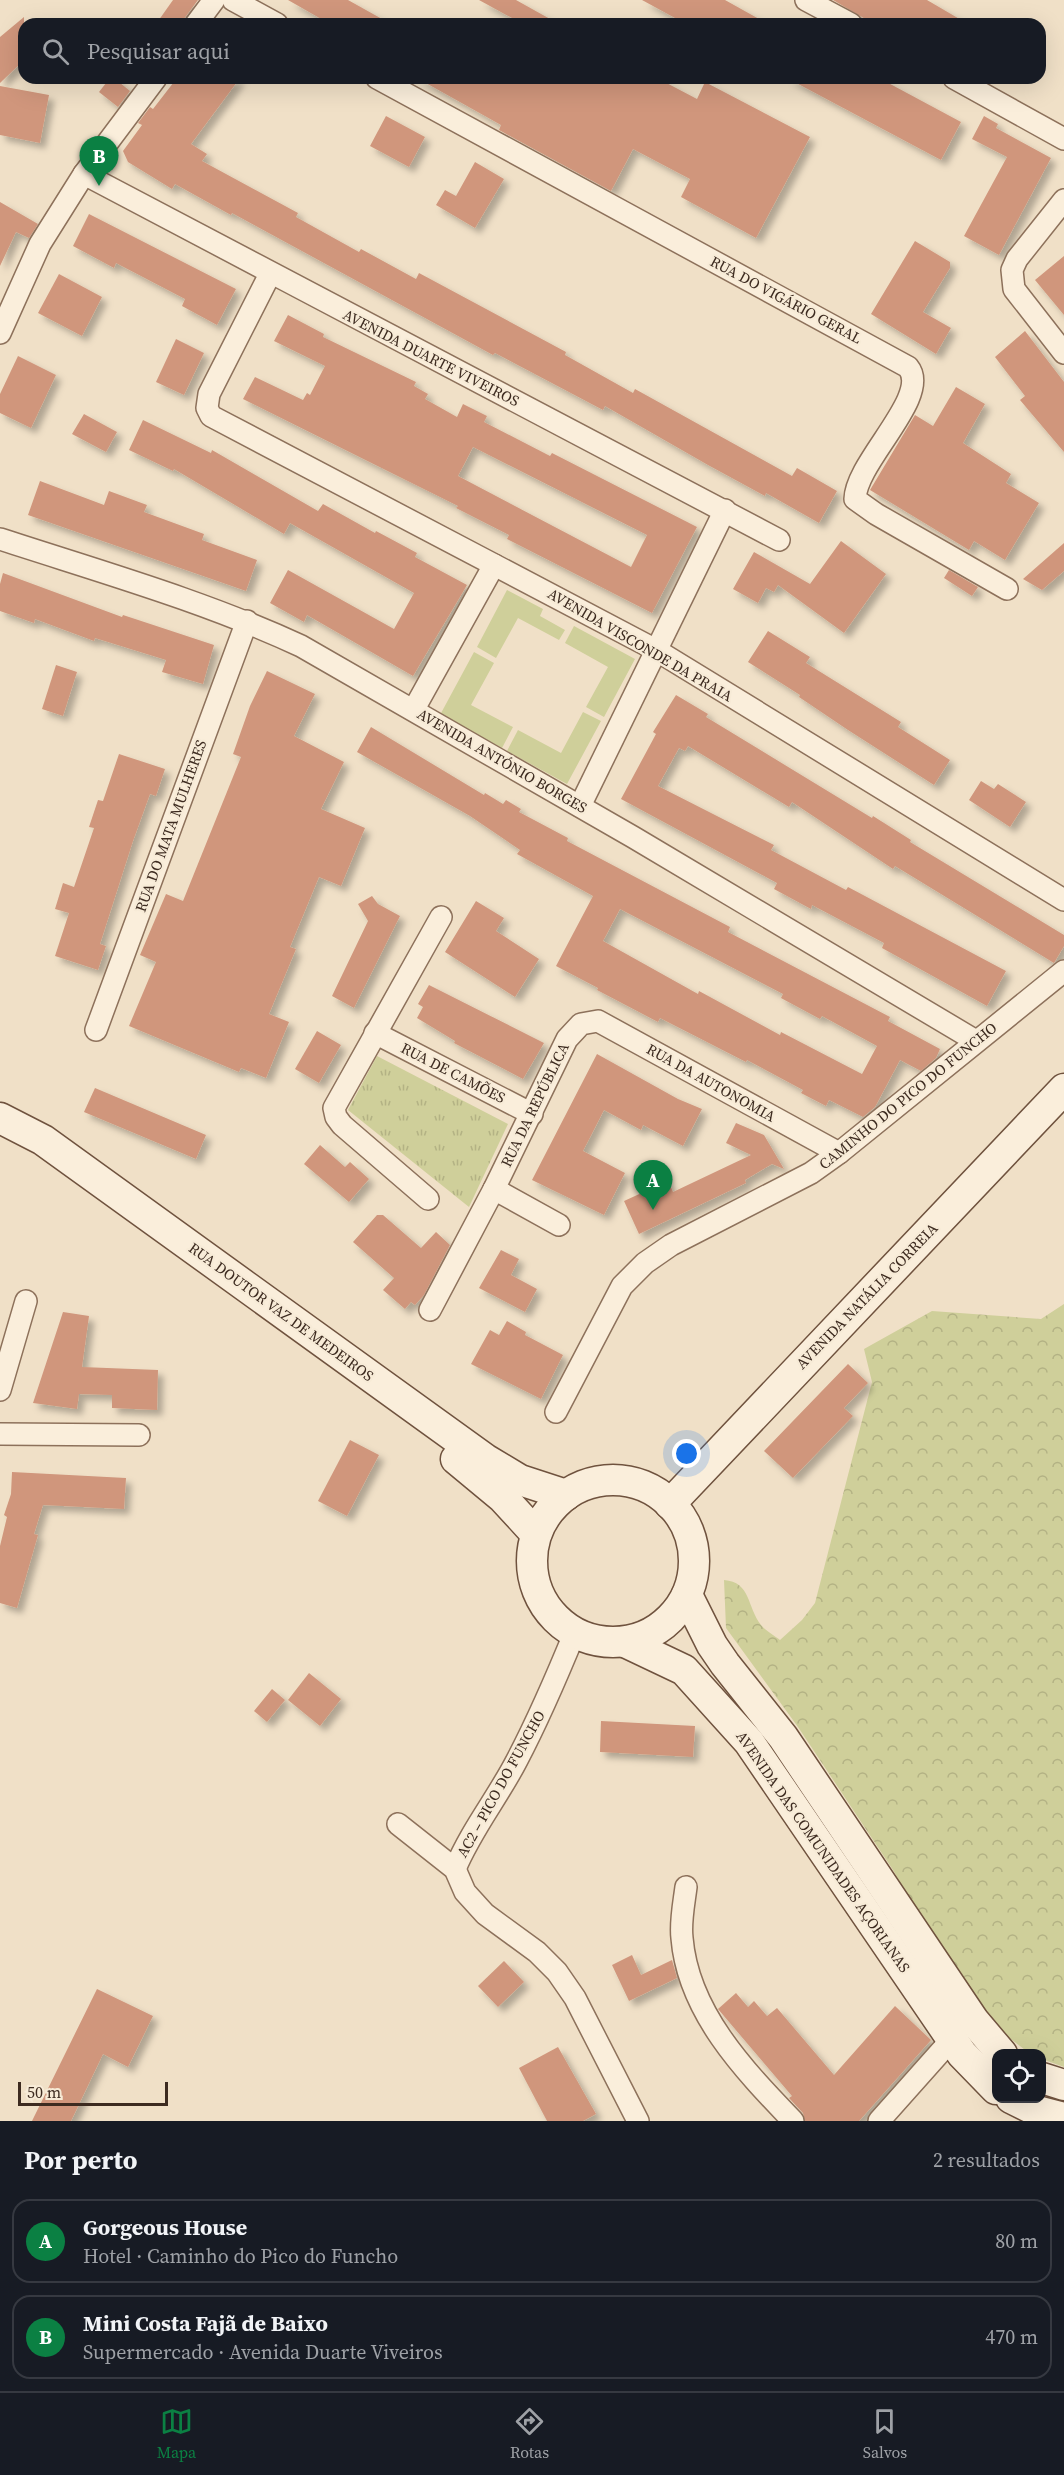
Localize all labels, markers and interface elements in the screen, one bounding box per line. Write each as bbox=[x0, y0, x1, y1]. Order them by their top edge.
search box bbox=[18, 18, 1046, 84]
icon: search bbox=[39, 35, 72, 68]
text: Pesquisar aqui bbox=[87, 36, 230, 66]
pin: B bbox=[80, 136, 118, 186]
street label: RUA DO VIGÁRIO GERAL bbox=[707, 251, 866, 349]
street label: AVENIDA DUARTE VIVEIROS bbox=[339, 304, 523, 411]
street label: AVENIDA VISCONDE DA PRAIA bbox=[544, 583, 737, 706]
street label: AVENIDA ANTÓNIO BORGES bbox=[413, 703, 591, 818]
street label: RUA DO MATA MULHERES bbox=[130, 737, 212, 915]
street label: CAMINHO DO PICO DO FUNCHO bbox=[814, 1017, 1001, 1174]
street label: RUA DE CAMÕES bbox=[397, 1037, 509, 1108]
street label: RUA DA AUTONOMIA bbox=[643, 1038, 780, 1127]
street label: RUA DA REPÚBLICA bbox=[495, 1039, 574, 1170]
pin: A bbox=[634, 1160, 672, 1210]
street label: AVENIDA NATÁLIA CORREIA bbox=[791, 1218, 942, 1373]
street label: RUA DOUTOR VAZ DE MEDEIROS bbox=[184, 1237, 378, 1386]
your location bbox=[672, 1439, 701, 1468]
street label: AC2 – PICO DO FUNCHO bbox=[451, 1706, 550, 1861]
street label: AVENIDA DAS COMUNIDADES AÇORIANAS bbox=[731, 1727, 916, 1977]
map controls bbox=[992, 2049, 1046, 2103]
button: locate bbox=[992, 2049, 1046, 2103]
scale bar bbox=[18, 2079, 168, 2106]
text: 50 m bbox=[27, 2081, 61, 2103]
text: Por perto bbox=[24, 2142, 138, 2178]
text: 2 resultados bbox=[933, 2146, 1040, 2174]
text: Gorgeous House bbox=[83, 2212, 247, 2242]
text: A bbox=[39, 2227, 52, 2255]
text: 80 m bbox=[995, 2227, 1038, 2255]
text: Hotel · Caminho do Pico do Funcho bbox=[83, 2242, 398, 2270]
text: Mini Costa Fajã de Baixo bbox=[83, 2308, 328, 2338]
text: B bbox=[39, 2323, 52, 2351]
text: 470 m bbox=[985, 2323, 1038, 2351]
text: Supermercado · Avenida Duarte Viveiros bbox=[83, 2338, 443, 2366]
tab: Mapa bbox=[157, 2405, 196, 2463]
tab: Rotas bbox=[510, 2405, 549, 2463]
tab: Salvos bbox=[863, 2405, 907, 2463]

